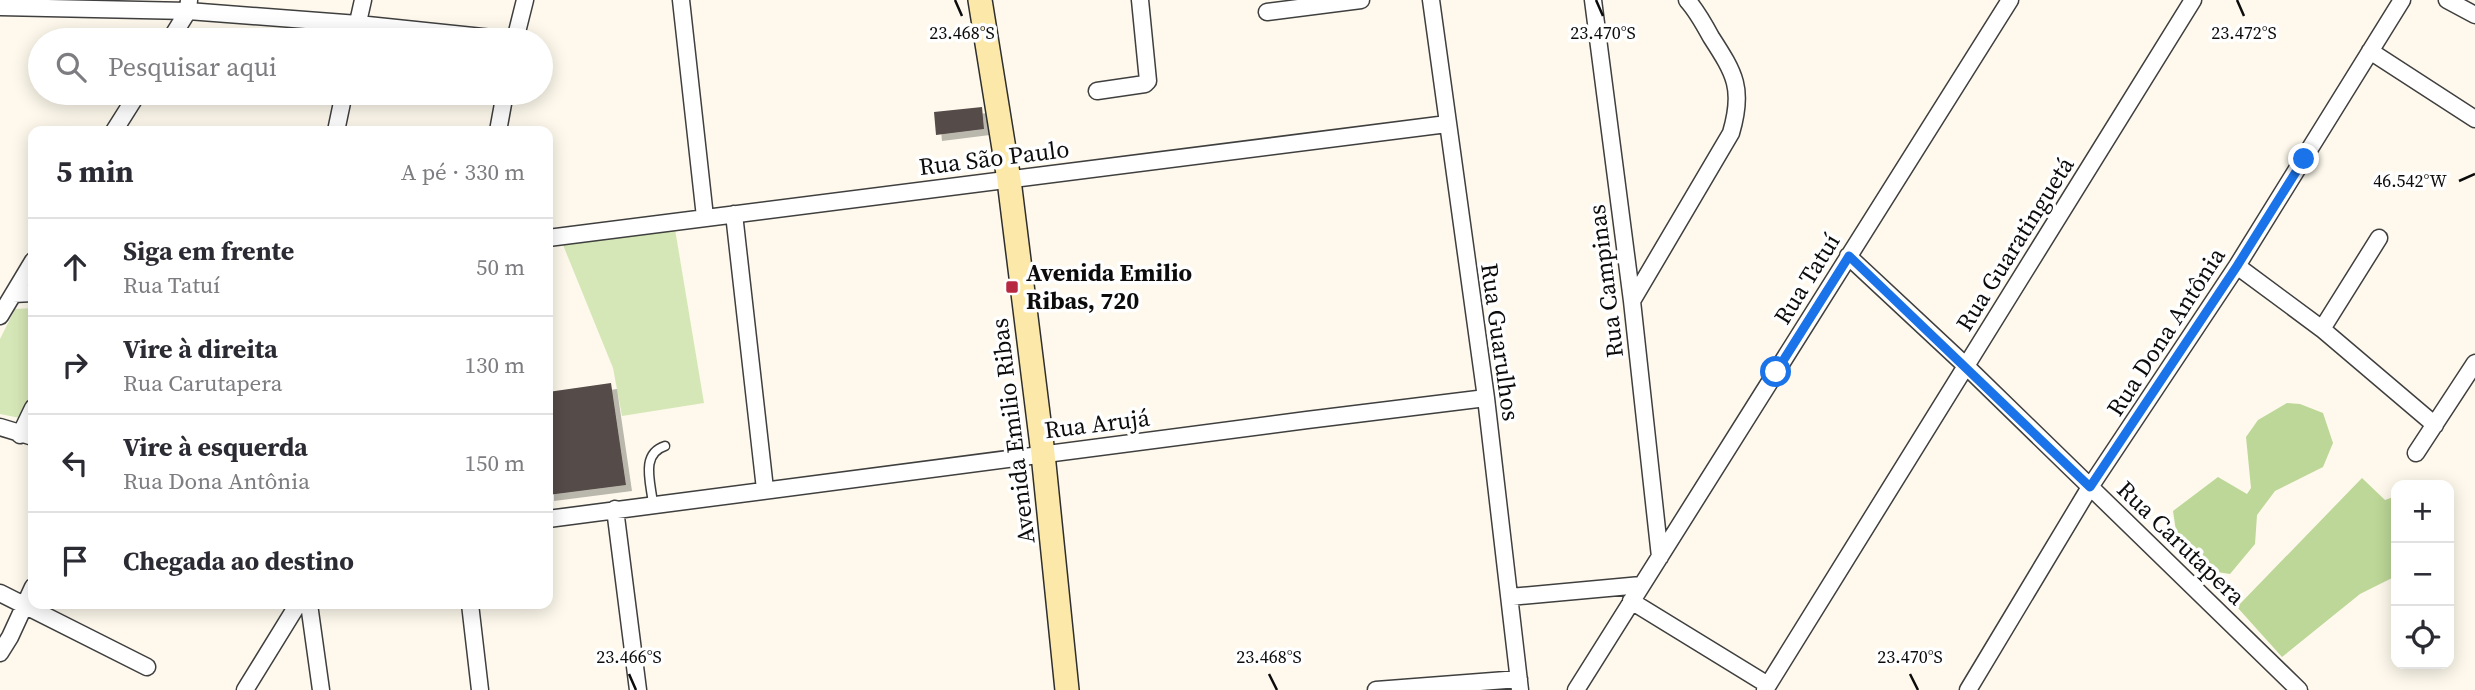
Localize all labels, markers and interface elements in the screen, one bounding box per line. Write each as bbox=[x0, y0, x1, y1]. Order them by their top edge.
text: 23.468°S bbox=[929, 20, 995, 45]
text: 23.470°S bbox=[1570, 20, 1636, 45]
text: 23.472°S bbox=[2211, 20, 2277, 45]
search box bbox=[28, 28, 553, 105]
icon: search bbox=[52, 48, 90, 86]
text: Pesquisar aqui bbox=[108, 49, 277, 85]
street label: Rua São Paulo bbox=[917, 132, 1071, 183]
route end bbox=[2288, 143, 2319, 174]
street label: Rua Guaratinguetá bbox=[1948, 150, 2082, 337]
text: 5 min bbox=[56, 151, 134, 192]
text: A pé · 330 m bbox=[401, 156, 525, 188]
text: 46.542°W bbox=[2373, 168, 2447, 193]
street label: Rua Campinas bbox=[1580, 203, 1631, 359]
street label: Rua Tatuí bbox=[1766, 227, 1847, 330]
text: Siga em frente bbox=[123, 233, 294, 269]
street label: Rua Dona Antônia bbox=[2099, 240, 2233, 422]
icon: ahead bbox=[56, 248, 94, 286]
text: 50 m bbox=[476, 251, 525, 283]
place label: Avenida Emilio Ribas, 720 bbox=[1026, 256, 1192, 317]
street label: Rua Guarulhos bbox=[1473, 261, 1528, 423]
text: Rua Tatuí bbox=[123, 269, 220, 301]
marker: Avenida Emilio Ribas, 720 bbox=[1004, 279, 1020, 295]
street label: Avenida Emilio Ribas bbox=[982, 316, 1043, 546]
text: Vire à direita bbox=[123, 331, 278, 367]
icon: right bbox=[56, 346, 94, 384]
text: 130 m bbox=[464, 349, 525, 381]
route start bbox=[1760, 356, 1791, 387]
text: Rua Carutapera bbox=[123, 367, 282, 399]
street label: Rua Arujá bbox=[1042, 401, 1152, 446]
text: Vire à esquerda bbox=[123, 429, 308, 465]
icon: left bbox=[56, 444, 94, 482]
text: 150 m bbox=[464, 447, 525, 479]
text: Rua Dona Antônia bbox=[123, 465, 310, 497]
street label: Rua Carutapera bbox=[2110, 473, 2253, 613]
map controls bbox=[2391, 480, 2454, 669]
button: + bbox=[2391, 480, 2454, 543]
icon: arrive bbox=[56, 542, 94, 580]
text: Chegada ao destino bbox=[123, 543, 354, 579]
button: − bbox=[2391, 543, 2454, 606]
button: locate bbox=[2391, 606, 2454, 669]
text: 23.466°S bbox=[596, 644, 662, 669]
text: 23.468°S bbox=[1236, 644, 1302, 669]
text: 23.470°S bbox=[1877, 644, 1943, 669]

